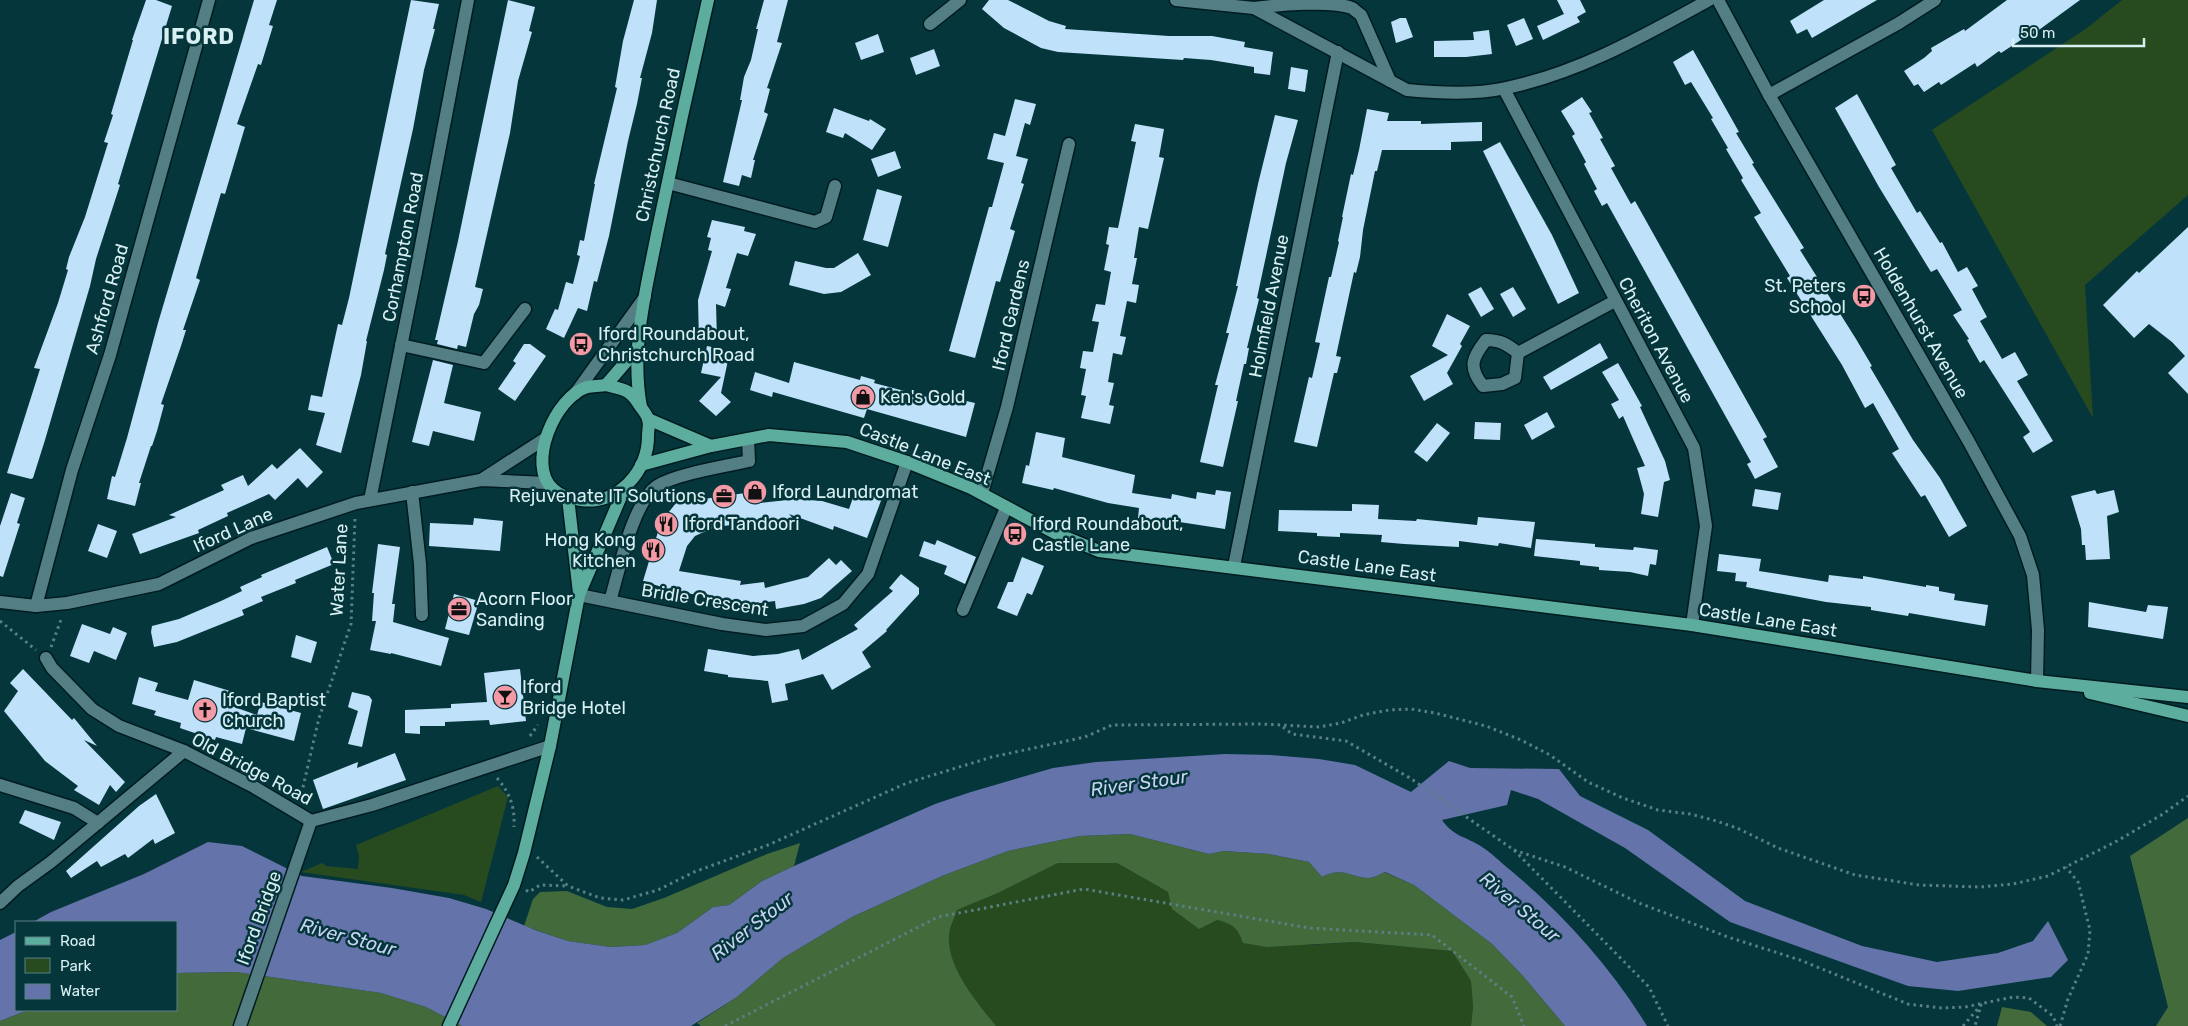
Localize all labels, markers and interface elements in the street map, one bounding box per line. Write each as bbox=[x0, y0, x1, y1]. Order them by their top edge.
scale bar bbox=[2013, 15, 2144, 47]
district label: IFORD bbox=[163, 23, 235, 50]
text: 50 m bbox=[2020, 24, 2055, 42]
street label: Christchurch Road bbox=[631, 66, 685, 224]
street label: Corhampton Road bbox=[378, 170, 428, 324]
street label: Holmfield Avenue bbox=[1244, 233, 1294, 379]
street label: Ashford Road bbox=[81, 241, 133, 357]
street label: Holdenhurst Avenue bbox=[1869, 243, 1973, 403]
street label: Iford Gardens bbox=[988, 257, 1034, 373]
street label: Cheriton Avenue bbox=[1614, 273, 1698, 407]
place label: St. Peters School bbox=[1764, 275, 1846, 318]
bus stop icon: St. Peters School bbox=[1851, 283, 1877, 309]
place label: Iford Roundabout, Christchurch Road bbox=[598, 323, 755, 366]
bus stop icon: Iford Roundabout, Christchurch Road bbox=[568, 331, 594, 357]
shop icon: Ken's Gold bbox=[850, 384, 876, 410]
place label: Ken's Gold bbox=[880, 386, 966, 408]
street label: Castle Lane East bbox=[856, 418, 994, 490]
shop icon: Iford Laundromat bbox=[742, 479, 768, 505]
place label: Iford Laundromat bbox=[772, 481, 918, 503]
office icon: Rejuvenate IT Solutions bbox=[711, 483, 737, 509]
place label: Rejuvenate IT Solutions bbox=[509, 485, 706, 507]
street label: Iford Lane bbox=[190, 503, 276, 557]
restaurant icon: Iford Tandoori bbox=[653, 511, 679, 537]
place label: Iford Tandoori bbox=[684, 513, 800, 535]
place label: Iford Roundabout, Castle Lane bbox=[1032, 513, 1184, 556]
bus stop icon: Iford Roundabout, Castle Lane bbox=[1002, 521, 1028, 547]
street label: Water Lane bbox=[326, 523, 352, 617]
place label: Hong Kong Kitchen bbox=[544, 529, 636, 572]
restaurant icon: Hong Kong Kitchen bbox=[640, 537, 666, 563]
street label: Castle Lane East bbox=[1296, 545, 1438, 587]
street label: Bridle Crescent bbox=[640, 579, 770, 621]
place label: Acorn Floor Sanding bbox=[476, 588, 573, 631]
office icon: Acorn Floor Sanding bbox=[446, 596, 472, 622]
street label: Castle Lane East bbox=[1697, 598, 1839, 642]
place label: Iford Bridge Hotel bbox=[522, 676, 626, 719]
bar icon: Iford Bridge Hotel bbox=[492, 684, 518, 710]
place label: Iford Baptist Church bbox=[222, 689, 326, 732]
church icon: Iford Baptist Church bbox=[192, 697, 218, 723]
street label: Old Bridge Road bbox=[188, 728, 316, 810]
water label: River Stour bbox=[1089, 765, 1190, 801]
water label: River Stour bbox=[1475, 867, 1566, 948]
street label: Iford Bridge bbox=[232, 868, 286, 968]
water label: River Stour bbox=[706, 886, 798, 965]
water label: River Stour bbox=[298, 913, 399, 961]
legend bbox=[15, 921, 178, 1011]
text: Road bbox=[60, 932, 96, 950]
text: Park bbox=[60, 957, 91, 975]
text: Water bbox=[60, 982, 100, 1000]

